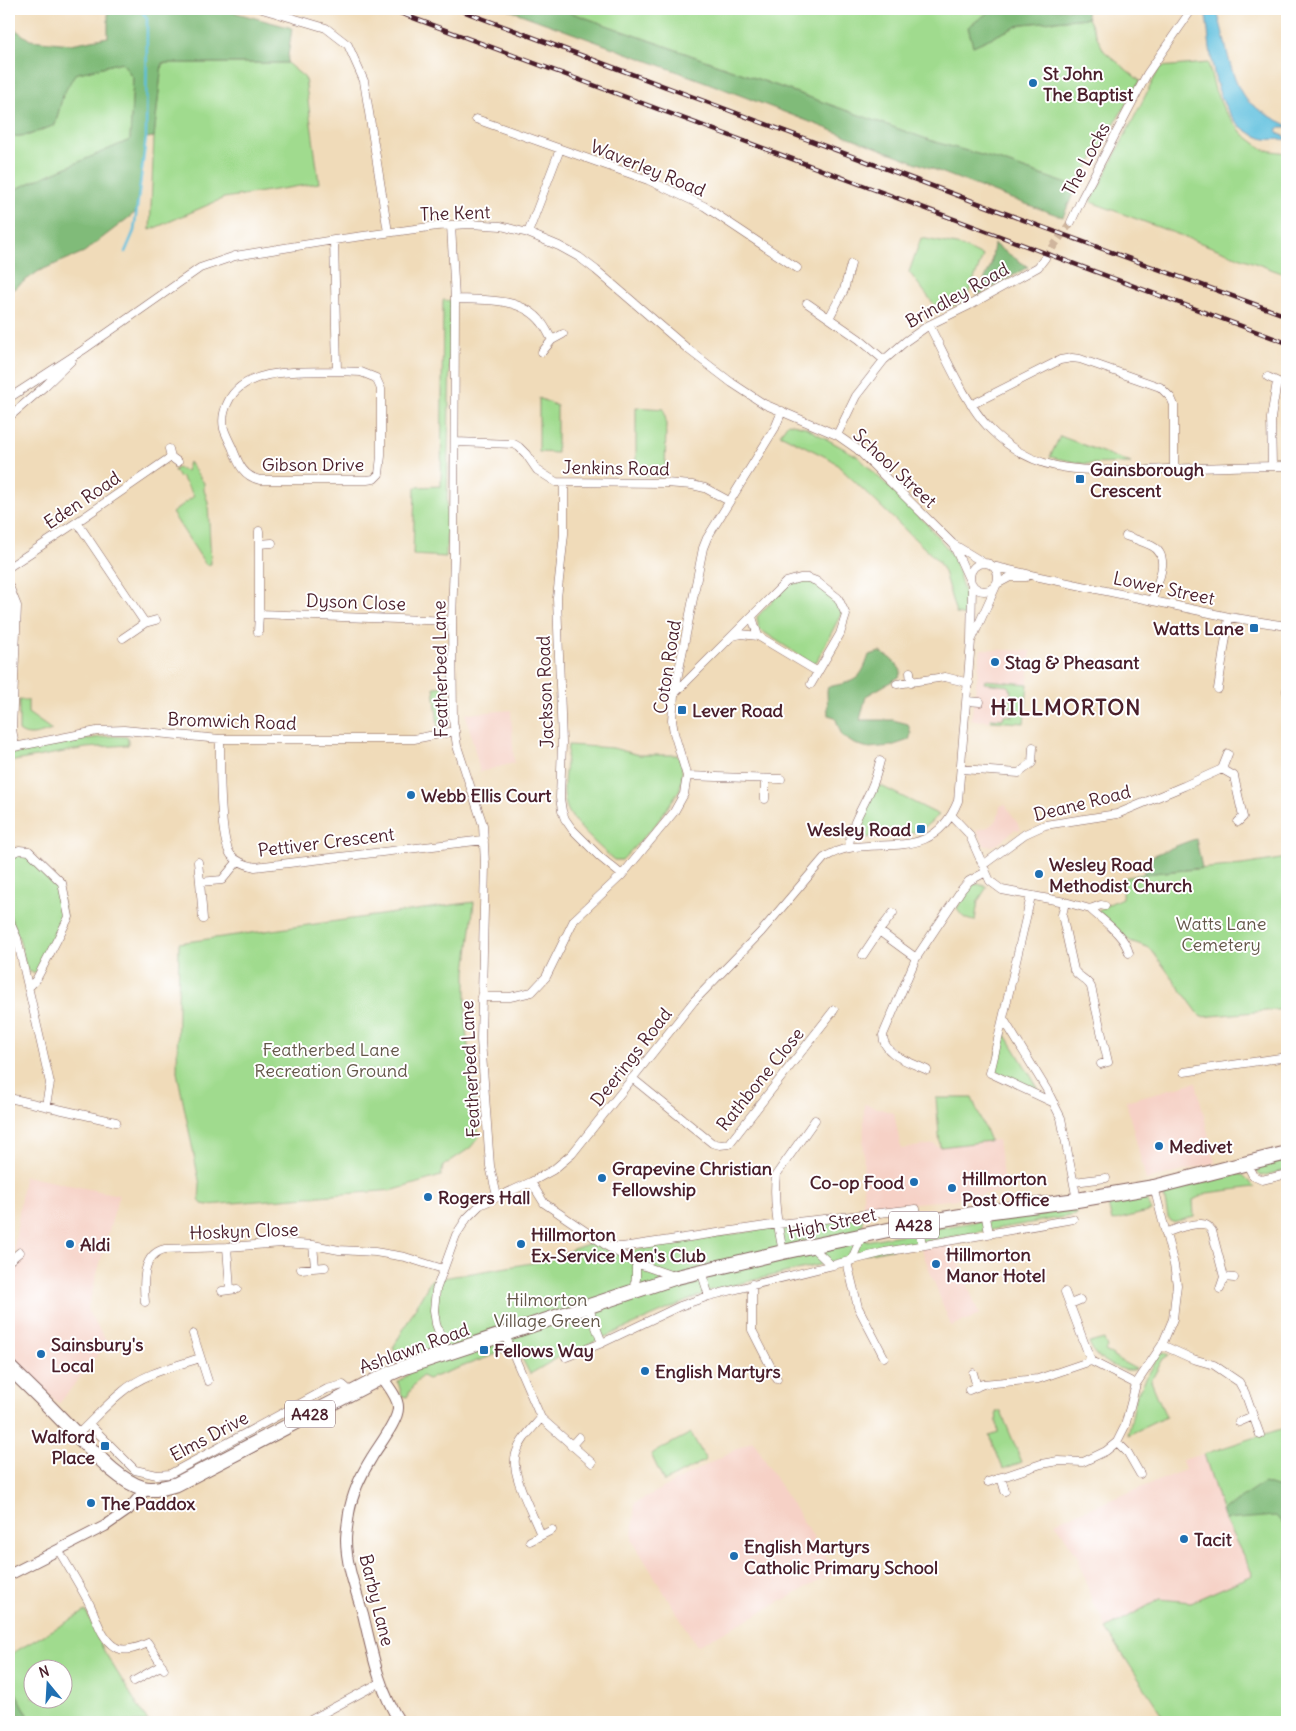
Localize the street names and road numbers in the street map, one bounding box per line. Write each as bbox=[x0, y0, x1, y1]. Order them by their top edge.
street label: The Locks bbox=[1057, 118, 1115, 200]
street label: Waverley Road bbox=[587, 134, 709, 202]
street label: The Kent bbox=[419, 200, 491, 226]
street label: Brindley Road bbox=[901, 257, 1013, 333]
street label: School Street bbox=[848, 423, 942, 513]
street label: Gibson Drive bbox=[262, 453, 364, 476]
street label: Jenkins Road bbox=[562, 456, 670, 480]
street label: Eden Road bbox=[39, 466, 125, 534]
street label: Lower Street bbox=[1111, 566, 1217, 610]
street label: Dyson Close bbox=[306, 589, 406, 615]
street label: Featherbed Lane bbox=[427, 600, 453, 738]
street label: Coton Road bbox=[648, 618, 686, 716]
street label: Jackson Road bbox=[532, 635, 558, 749]
street label: Bromwich Road bbox=[167, 707, 297, 735]
street label: Deane Road bbox=[1031, 780, 1133, 826]
street label: Pettiver Crescent bbox=[256, 822, 396, 862]
street label: Featherbed Lane bbox=[455, 1000, 485, 1138]
street label: Deerings Road bbox=[585, 1003, 677, 1111]
street label: Rathbone Close bbox=[711, 1023, 809, 1135]
street label: High Street bbox=[786, 1202, 878, 1244]
road number: A428 bbox=[889, 1212, 939, 1238]
street label: Hoskyn Close bbox=[189, 1218, 299, 1244]
street label: Ashlawn Road bbox=[356, 1317, 473, 1379]
road number: A428 bbox=[285, 1400, 335, 1428]
street label: Elms Drive bbox=[166, 1406, 252, 1466]
street label: Barby Lane bbox=[354, 1552, 400, 1648]

